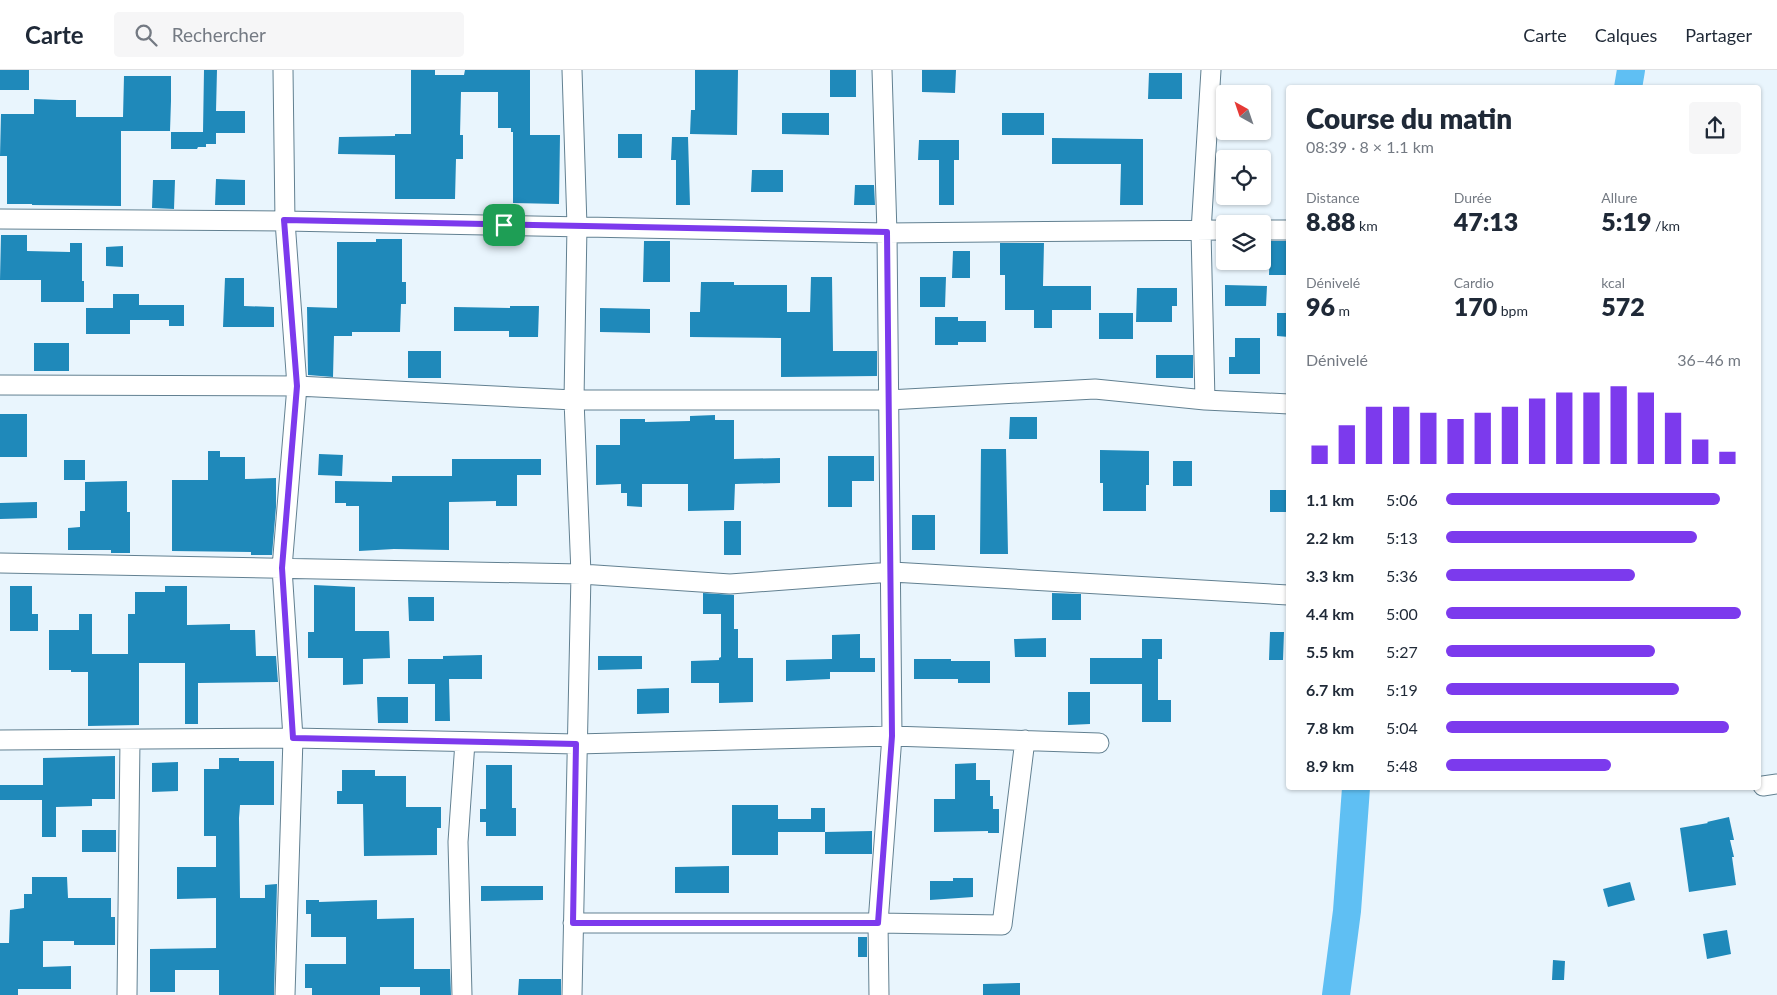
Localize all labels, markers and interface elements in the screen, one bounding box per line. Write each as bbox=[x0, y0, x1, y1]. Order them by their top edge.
search box bbox=[114, 12, 464, 57]
text: Carte bbox=[25, 20, 84, 49]
icon: search bbox=[132, 21, 160, 49]
text: Rechercher bbox=[172, 23, 266, 46]
text: Carte bbox=[1523, 24, 1567, 46]
text: Calques bbox=[1595, 24, 1657, 46]
text: Partager bbox=[1685, 24, 1752, 46]
north arrow bbox=[1216, 85, 1271, 140]
map controls bbox=[1216, 85, 1271, 270]
text: Course du matin bbox=[1306, 101, 1512, 135]
button: share bbox=[1689, 102, 1741, 154]
text: 08:39 · 8 × 1.1 km bbox=[1306, 137, 1434, 156]
button: locate bbox=[1216, 150, 1271, 205]
text: Distance bbox=[1306, 189, 1360, 206]
text: Durée bbox=[1454, 189, 1492, 206]
text: Allure bbox=[1601, 189, 1637, 206]
pin bbox=[483, 204, 525, 246]
text: 8.88 bbox=[1306, 206, 1355, 236]
text: 47:13 bbox=[1454, 206, 1518, 236]
text: 5:19 bbox=[1601, 206, 1651, 236]
icon: arrive bbox=[490, 211, 518, 239]
button: layers bbox=[1216, 215, 1271, 270]
text: km bbox=[1355, 217, 1378, 234]
text: /km bbox=[1651, 217, 1680, 234]
text: Dénivelé bbox=[1306, 274, 1360, 291]
text: Cardio bbox=[1454, 274, 1494, 291]
text: kcal bbox=[1601, 274, 1625, 291]
text: 96 bbox=[1306, 291, 1335, 321]
text: 170 bbox=[1454, 291, 1497, 321]
text: 572 bbox=[1601, 291, 1645, 321]
text: m bbox=[1335, 302, 1350, 319]
text: bpm bbox=[1497, 302, 1528, 319]
text: Dénivelé bbox=[1306, 350, 1368, 369]
text: 36–46 m bbox=[1677, 350, 1741, 369]
text: 1.1 km bbox=[1306, 490, 1354, 509]
text: 5:06 bbox=[1386, 490, 1418, 509]
text: 2.2 km bbox=[1306, 528, 1354, 547]
text: 5:13 bbox=[1386, 528, 1418, 547]
text: 3.3 km bbox=[1306, 566, 1354, 585]
text: 5:36 bbox=[1386, 566, 1418, 585]
text: 4.4 km bbox=[1306, 604, 1354, 623]
text: 5:00 bbox=[1386, 604, 1418, 623]
text: 5.5 km bbox=[1306, 642, 1354, 661]
text: 5:27 bbox=[1386, 642, 1418, 661]
text: 6.7 km bbox=[1306, 680, 1354, 699]
text: 5:19 bbox=[1386, 680, 1418, 699]
text: 7.8 km bbox=[1306, 718, 1354, 737]
text: 5:04 bbox=[1386, 718, 1418, 737]
text: 8.9 km bbox=[1306, 756, 1354, 775]
text: 5:48 bbox=[1386, 756, 1418, 775]

